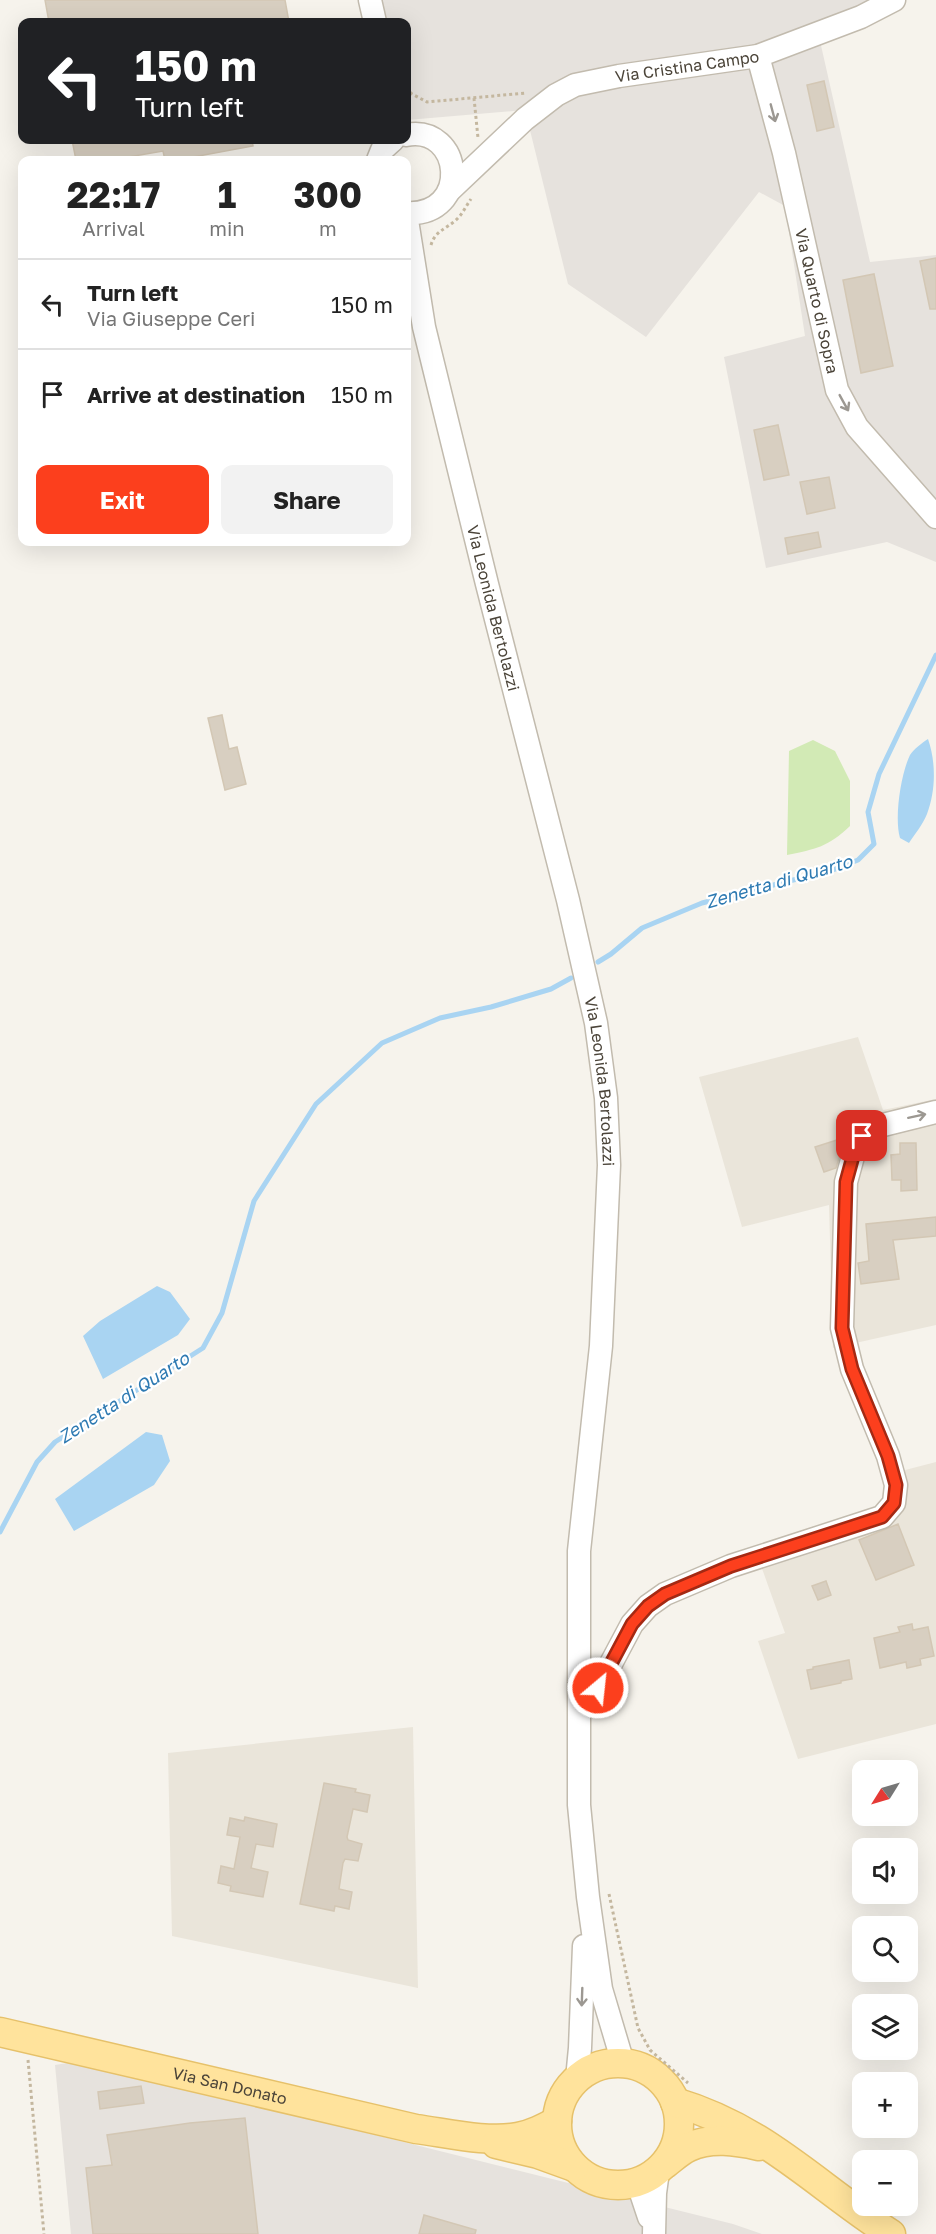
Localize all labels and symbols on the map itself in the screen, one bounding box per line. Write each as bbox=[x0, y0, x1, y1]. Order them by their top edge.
street label: Via Cristina Campo bbox=[614, 46, 760, 86]
one-way arrow bbox=[768, 103, 780, 122]
street label: Via Quarto di Sopra bbox=[791, 226, 843, 375]
one-way arrow bbox=[839, 394, 850, 412]
street label: Via Leonida Bertolazzi bbox=[463, 523, 524, 693]
water label: Zenetta di Quarto bbox=[703, 849, 856, 912]
street label: Via Leonida Bertolazzi bbox=[580, 995, 619, 1167]
one-way arrow bbox=[907, 1109, 926, 1121]
pin bbox=[836, 1110, 887, 1161]
water label: Zenetta di Quarto bbox=[54, 1346, 194, 1448]
position arrow bbox=[566, 1656, 630, 1720]
north arrow bbox=[852, 1760, 918, 1826]
one-way arrow bbox=[577, 1987, 588, 2007]
street label: Via San Donato bbox=[171, 2063, 289, 2109]

